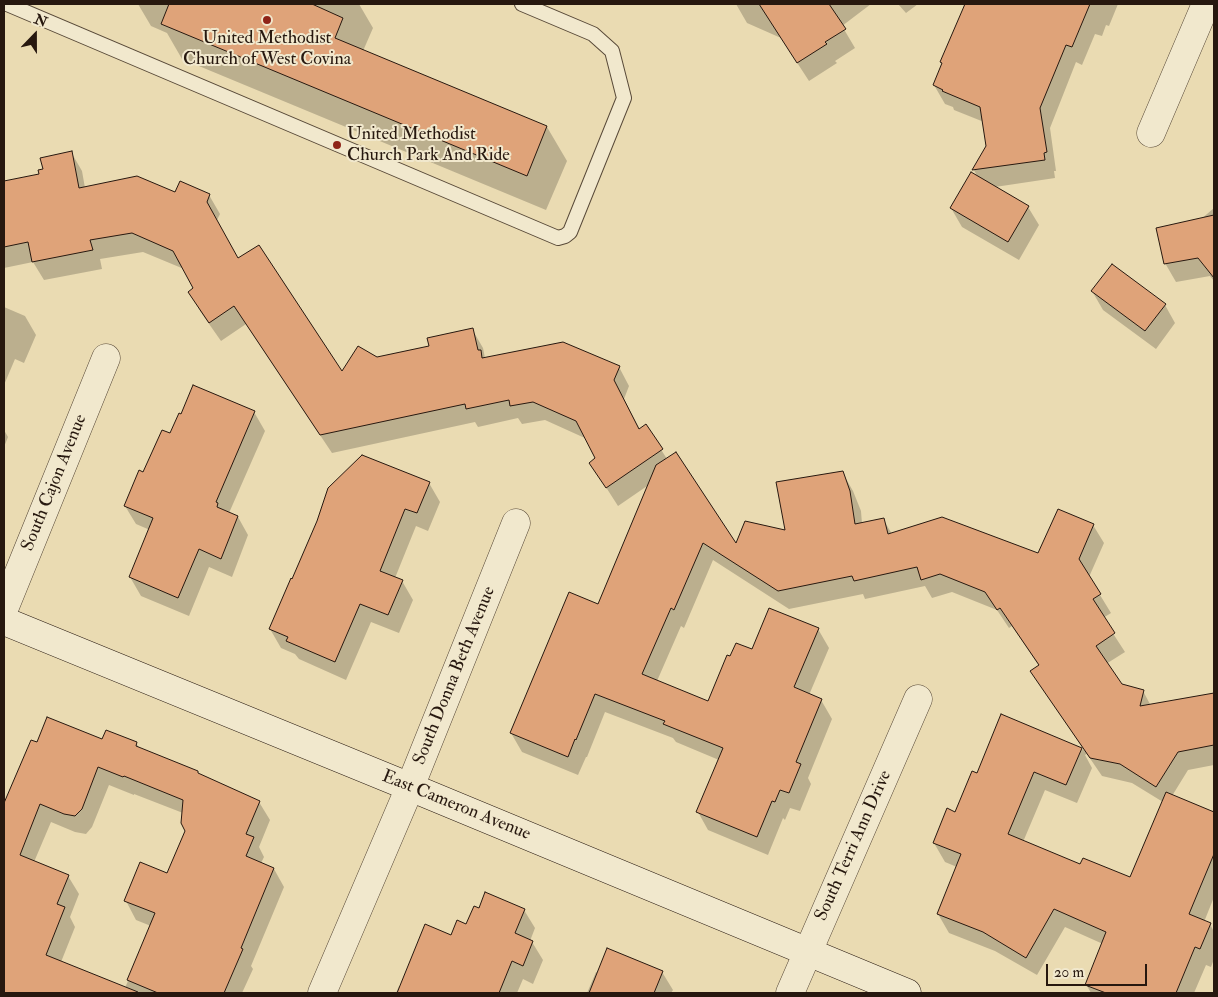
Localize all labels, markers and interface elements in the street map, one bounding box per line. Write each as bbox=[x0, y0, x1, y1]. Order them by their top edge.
north arrow bbox=[10, 10, 60, 60]
text: N bbox=[32, 10, 50, 31]
marker: United Methodist Church of West Covina bbox=[261, 14, 273, 26]
place label: United Methodist Church of West Covina bbox=[183, 28, 351, 70]
place label: United Methodist Church Park And Ride bbox=[347, 124, 510, 166]
marker: United Methodist Church Park And Ride bbox=[331, 139, 343, 151]
street label: South Cajon Avenue bbox=[18, 411, 92, 555]
street label: South Donna Beth Avenue bbox=[409, 584, 501, 768]
street label: East Cameron Avenue bbox=[378, 766, 534, 846]
street label: South Terri Ann Drive bbox=[811, 767, 897, 925]
scale bar bbox=[1048, 954, 1149, 986]
text: 20 m bbox=[1054, 963, 1084, 982]

